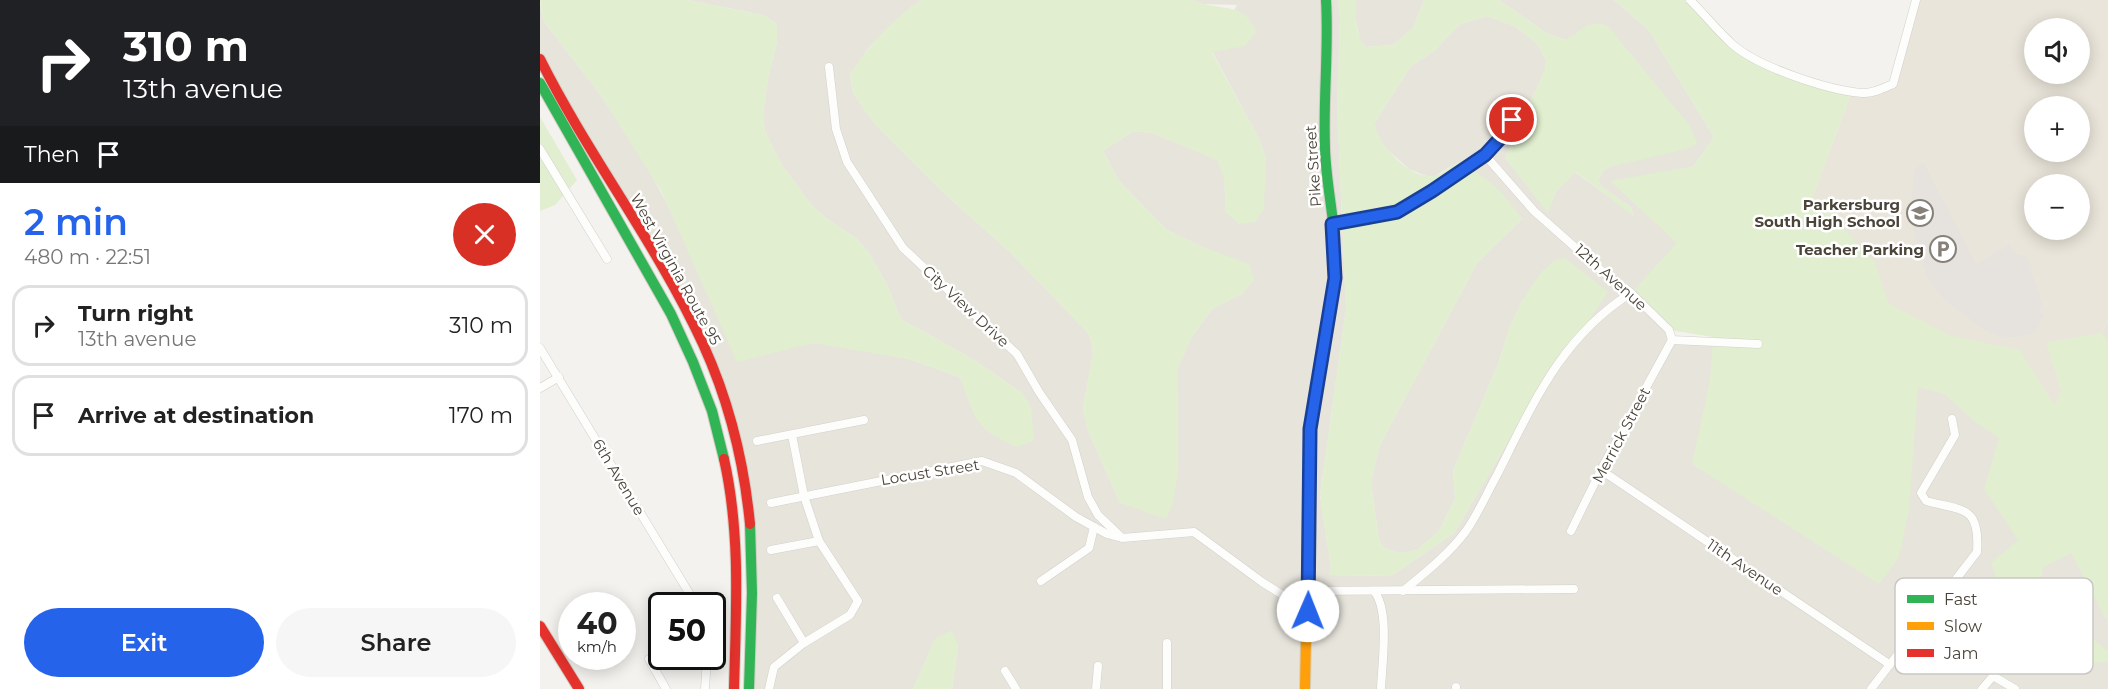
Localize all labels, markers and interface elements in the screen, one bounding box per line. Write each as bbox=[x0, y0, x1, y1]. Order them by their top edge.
map controls bbox=[2024, 18, 2090, 240]
button: sound bbox=[2024, 18, 2090, 84]
text: 310 m bbox=[123, 20, 249, 72]
icon: right bbox=[24, 24, 102, 102]
text: 13th avenue bbox=[123, 72, 283, 105]
pin bbox=[1486, 94, 1537, 145]
button: + bbox=[2024, 96, 2090, 162]
icon: arrive bbox=[1495, 103, 1528, 136]
street label: Pike Street bbox=[1301, 125, 1325, 207]
icon: arrive bbox=[92, 138, 125, 171]
text: Then bbox=[24, 141, 80, 168]
button: − bbox=[2024, 174, 2090, 240]
street label: West Virginia Route 95 bbox=[626, 190, 726, 348]
place label: Parkersburg South High School bbox=[1754, 195, 1900, 231]
school or university icon: Parkersburg South High School bbox=[1905, 198, 1935, 228]
text: 2 min bbox=[24, 200, 128, 244]
button: close bbox=[453, 203, 516, 266]
parking icon: Teacher Parking bbox=[1928, 234, 1958, 264]
street label: 12th Avenue bbox=[1571, 240, 1651, 314]
place label: Teacher Parking bbox=[1796, 240, 1924, 259]
text: 480 m · 22:51 bbox=[24, 245, 151, 269]
street label: City View Drive bbox=[919, 261, 1013, 351]
text: Turn right bbox=[78, 300, 193, 327]
icon: right bbox=[27, 309, 60, 342]
text: 310 m bbox=[449, 312, 513, 339]
text: 13th avenue bbox=[78, 327, 197, 351]
street label: Merrick Street bbox=[1588, 384, 1654, 486]
icon: arrive bbox=[27, 399, 60, 432]
text: Arrive at destination bbox=[78, 402, 314, 429]
text: 170 m bbox=[449, 402, 513, 429]
street label: 6th Avenue bbox=[589, 435, 649, 519]
street label: Locust Street bbox=[879, 455, 981, 489]
street label: 11th Avenue bbox=[1703, 535, 1787, 599]
legend bbox=[1895, 578, 2093, 674]
position arrow bbox=[1276, 579, 1340, 643]
text: Fast bbox=[1944, 590, 1978, 609]
speed limit sign: 50 bbox=[648, 592, 726, 670]
text: 40 bbox=[576, 605, 618, 642]
button: Exit bbox=[24, 608, 264, 677]
button: Share bbox=[276, 608, 516, 677]
text: Slow bbox=[1944, 617, 1982, 636]
text: km/h bbox=[577, 637, 617, 656]
text: Jam bbox=[1943, 644, 1978, 663]

